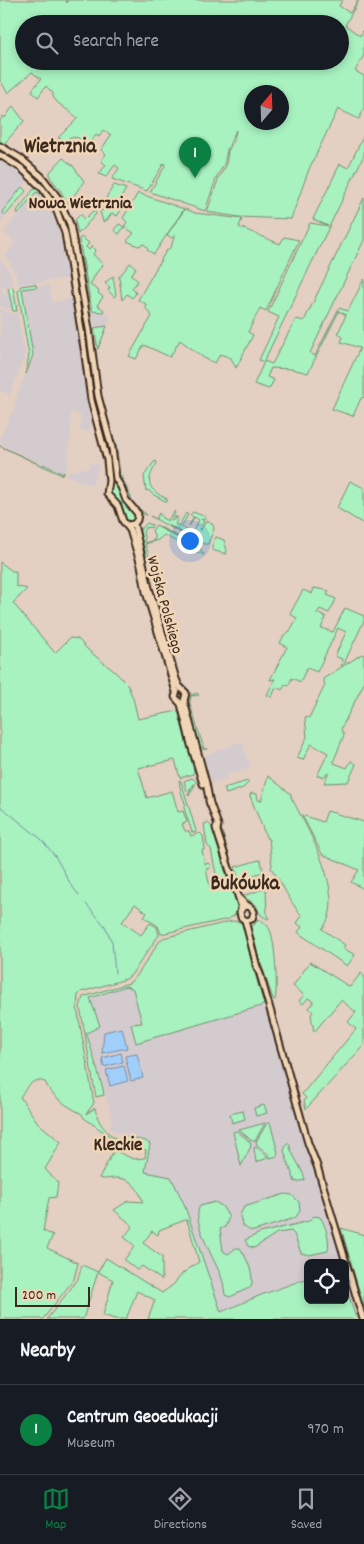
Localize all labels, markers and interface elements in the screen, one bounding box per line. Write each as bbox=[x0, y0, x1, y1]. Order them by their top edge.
search box bbox=[15, 15, 349, 70]
icon: search bbox=[33, 29, 61, 57]
text: Search here bbox=[73, 29, 159, 56]
north arrow bbox=[244, 85, 289, 130]
district label: Wietrznia bbox=[24, 133, 97, 163]
pin: 1 bbox=[179, 137, 211, 178]
district label: Nowa Wietrznia bbox=[29, 192, 132, 217]
your location bbox=[177, 528, 203, 554]
street label: Wojska Polskiego bbox=[140, 553, 188, 657]
district label: Bukówka bbox=[211, 870, 281, 900]
district label: Kleckie bbox=[94, 1133, 142, 1160]
map controls bbox=[304, 1259, 349, 1304]
button: locate bbox=[304, 1259, 349, 1304]
scale bar bbox=[15, 1284, 90, 1307]
text: 200 m bbox=[22, 1286, 56, 1306]
text: Nearby bbox=[20, 1337, 75, 1367]
text: Centrum Geoedukacji bbox=[67, 1405, 218, 1432]
text: 1 bbox=[34, 1418, 38, 1441]
text: 970 m bbox=[307, 1418, 344, 1441]
text: Museum bbox=[67, 1432, 115, 1455]
tab: Map bbox=[42, 1485, 70, 1535]
tab: Directions bbox=[154, 1485, 207, 1535]
tab: Saved bbox=[291, 1485, 322, 1535]

